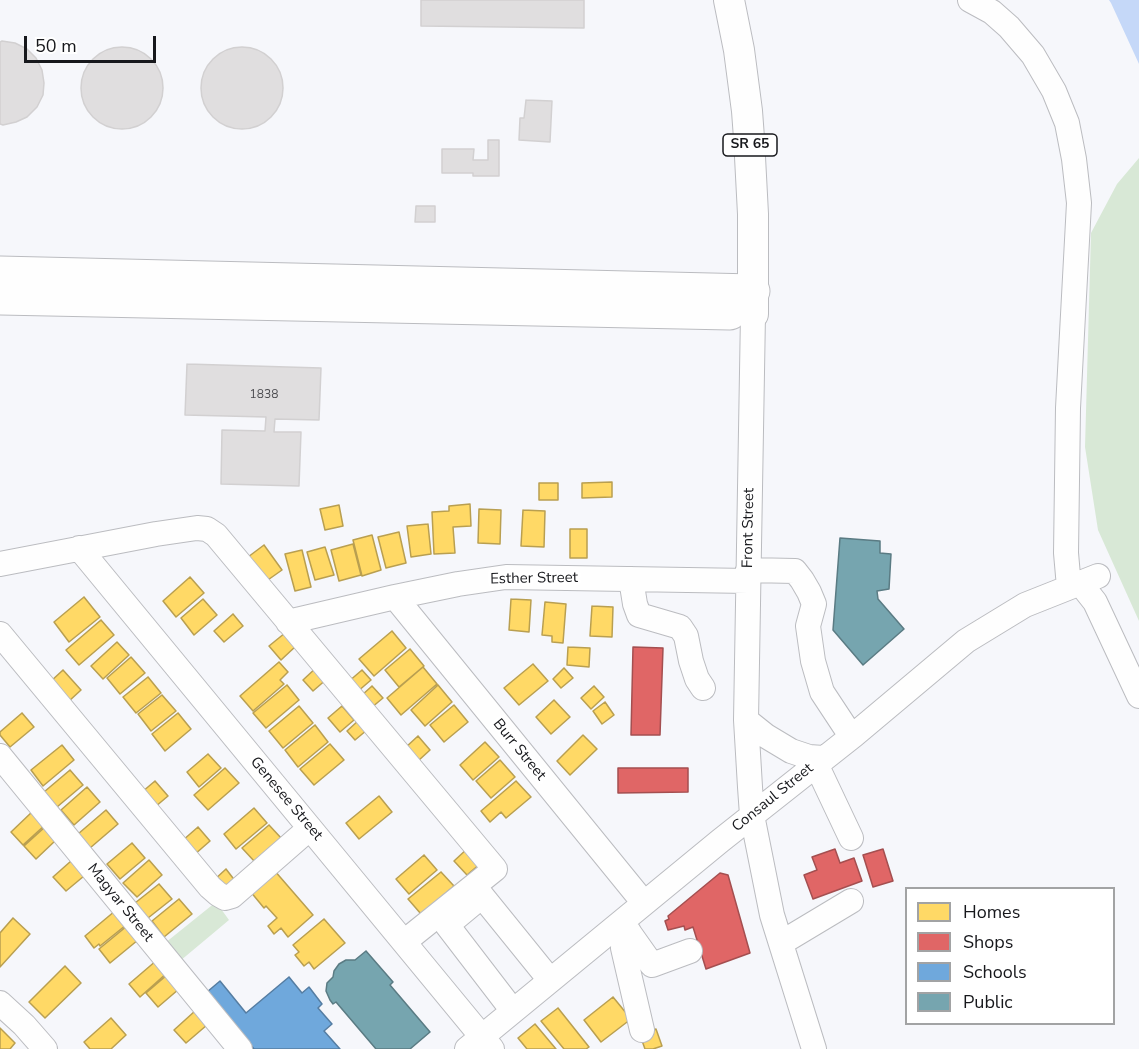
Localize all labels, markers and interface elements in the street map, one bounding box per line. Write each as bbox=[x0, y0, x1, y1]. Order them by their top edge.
scale bar bbox=[27, 24, 159, 62]
text: 50 m bbox=[35, 34, 77, 58]
road number: SR 65 bbox=[723, 134, 777, 156]
house number: 1838 bbox=[250, 388, 278, 402]
street label: Front Street bbox=[739, 488, 759, 568]
street label: Esther Street bbox=[490, 569, 578, 589]
street label: Burr Street bbox=[489, 716, 549, 784]
street label: Genesee Street bbox=[246, 754, 326, 844]
street label: Consaul Street bbox=[729, 760, 817, 836]
street label: Magyar Street bbox=[83, 860, 157, 946]
legend bbox=[905, 887, 1115, 1025]
text: Homes bbox=[963, 900, 1020, 924]
text: Shops bbox=[963, 930, 1013, 954]
text: Schools bbox=[963, 960, 1027, 984]
text: Public bbox=[963, 990, 1013, 1014]

